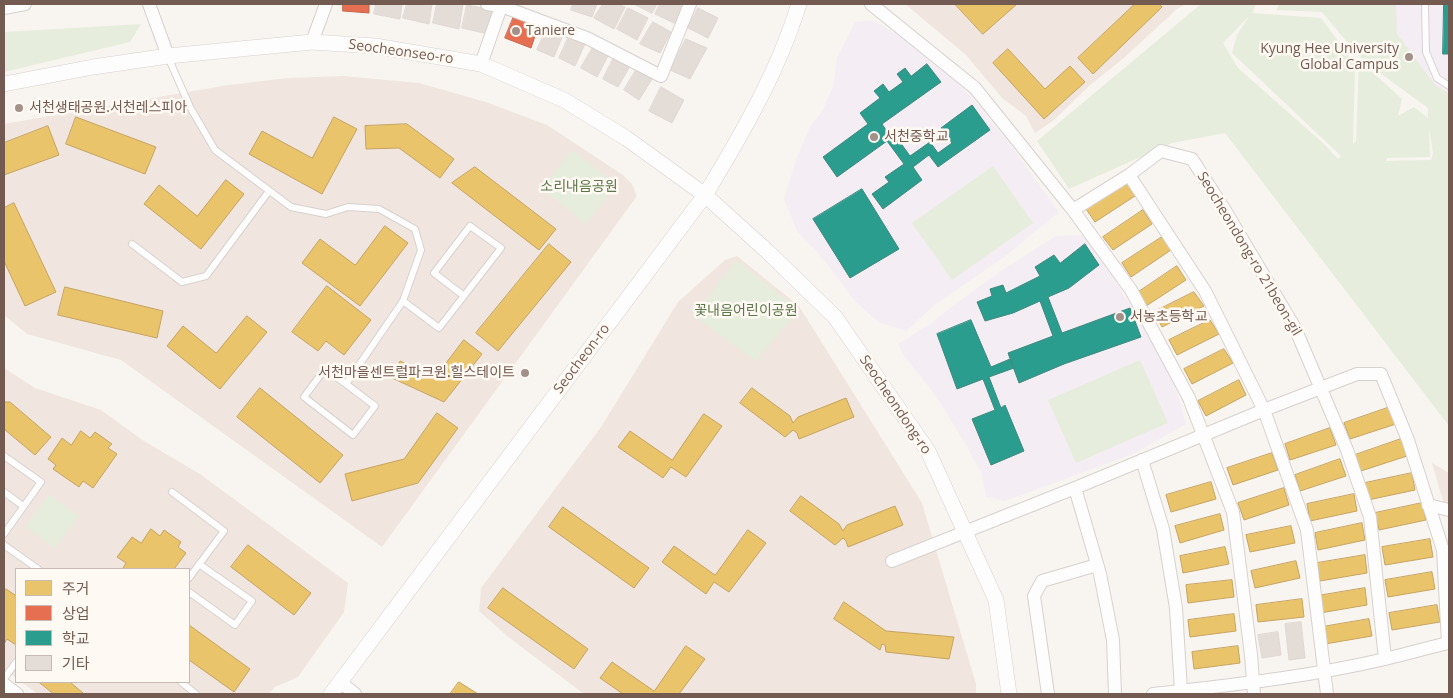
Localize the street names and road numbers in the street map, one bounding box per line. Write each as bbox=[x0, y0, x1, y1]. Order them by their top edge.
street label: Seocheonseo-ro bbox=[347, 36, 455, 68]
street label: Seocheondong-ro 21beon-gil bbox=[1193, 169, 1305, 339]
street label: Seocheon-ro bbox=[550, 321, 614, 397]
street label: Seocheondong-ro bbox=[856, 352, 934, 458]

